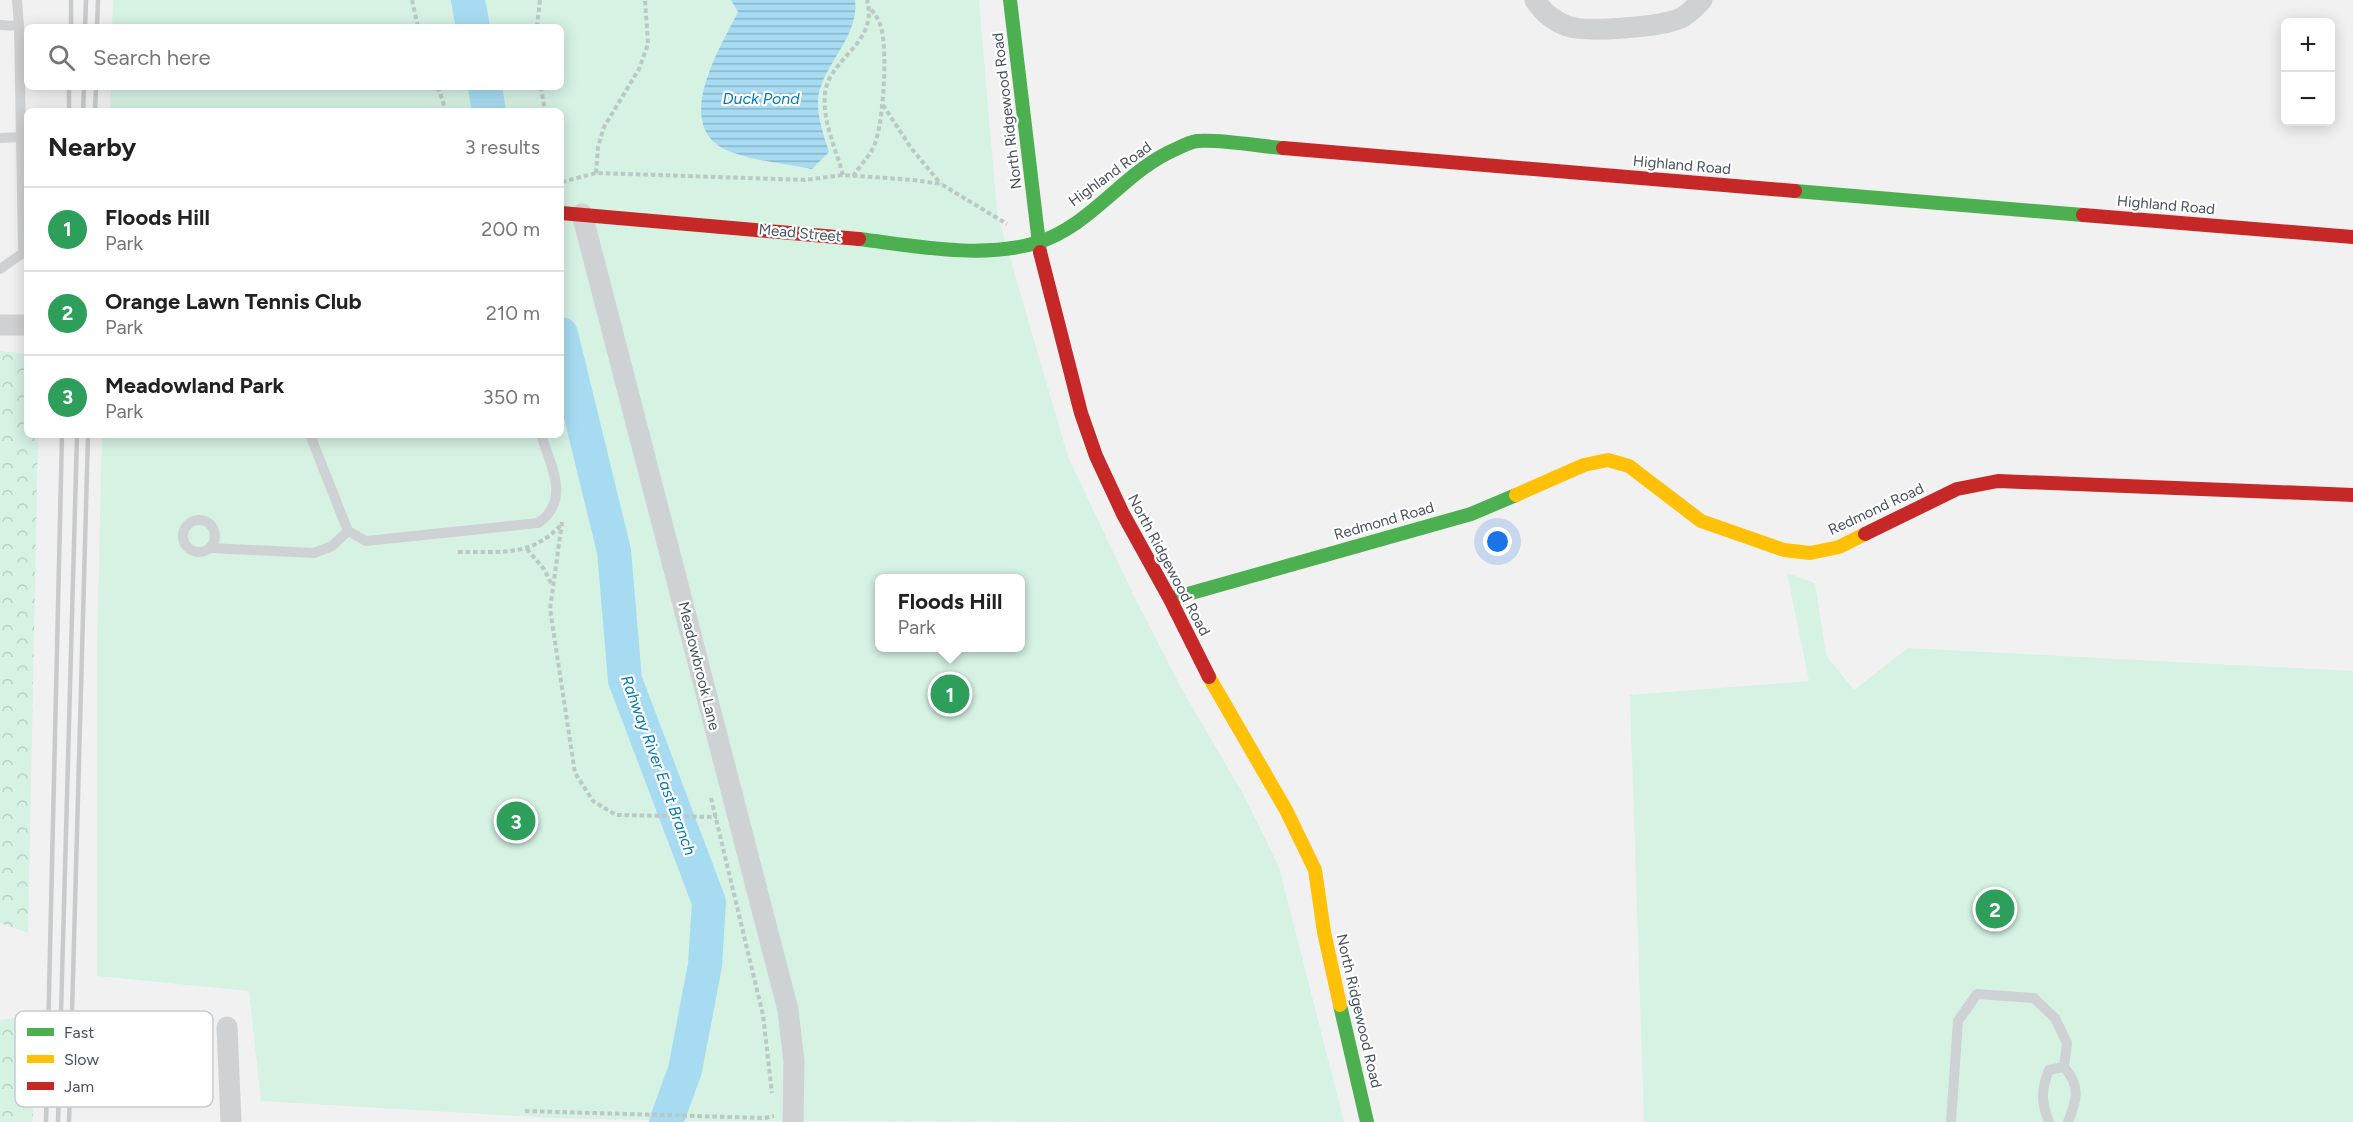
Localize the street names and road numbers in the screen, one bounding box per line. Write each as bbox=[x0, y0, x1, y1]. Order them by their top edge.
street label: North Ridgewood Road bbox=[988, 32, 1026, 190]
street label: Highland Road bbox=[1065, 138, 1155, 210]
street label: Highland Road bbox=[1632, 152, 1732, 178]
street label: Highland Road bbox=[2116, 192, 2216, 218]
street label: Mead Street bbox=[758, 220, 842, 246]
street label: Redmond Road bbox=[1825, 479, 1927, 539]
street label: North Ridgewood Road bbox=[1124, 491, 1214, 639]
street label: Redmond Road bbox=[1332, 498, 1436, 544]
street label: Meadowbrook Lane bbox=[674, 600, 724, 732]
street label: North Ridgewood Road bbox=[1333, 932, 1385, 1090]

